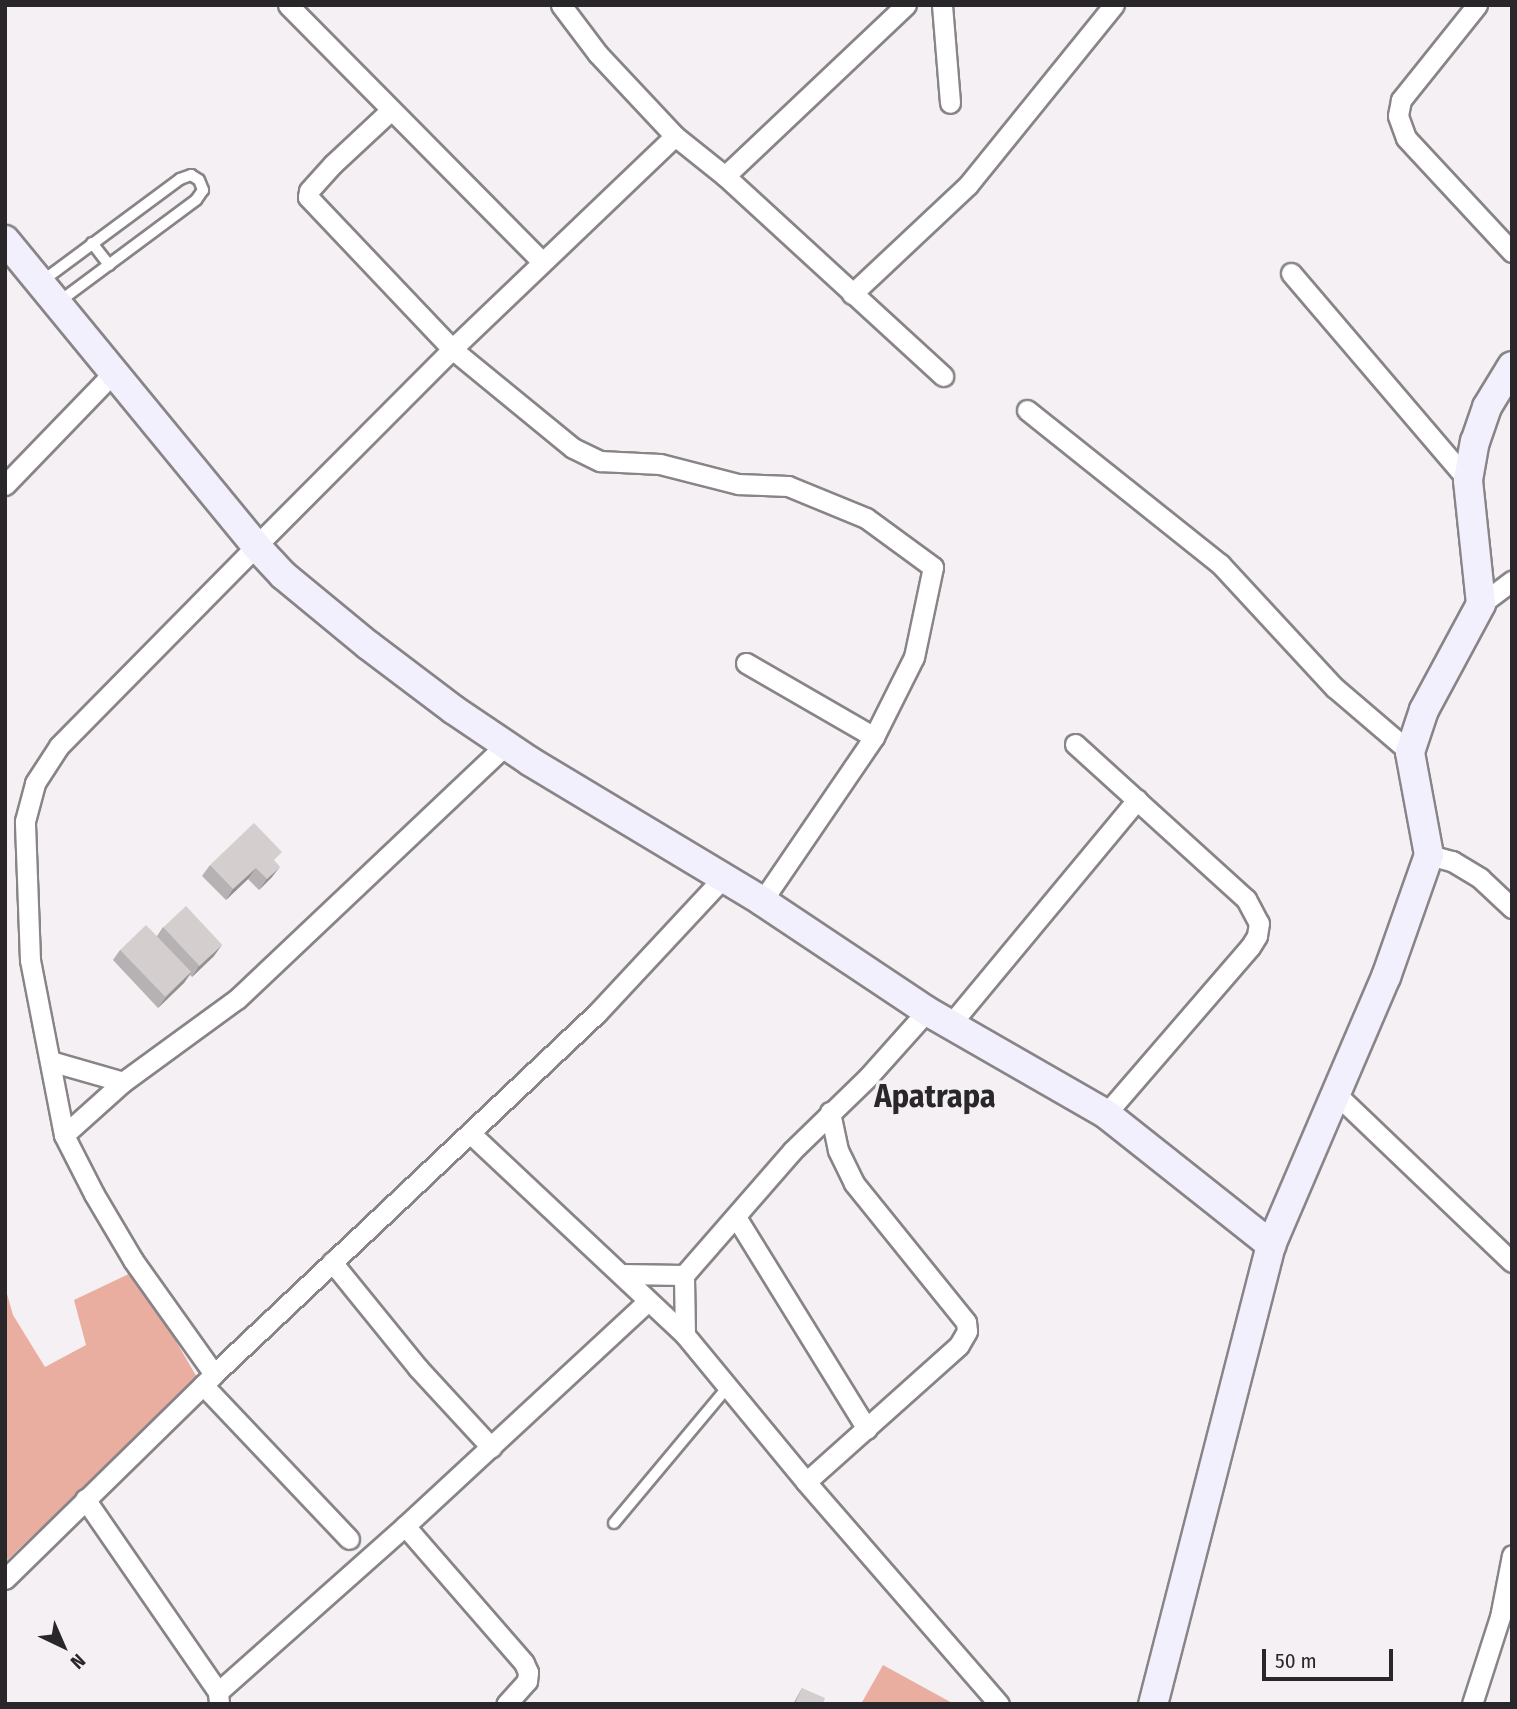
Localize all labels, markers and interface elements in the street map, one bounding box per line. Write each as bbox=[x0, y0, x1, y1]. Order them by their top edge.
district label: Apatrapa bbox=[874, 1077, 996, 1115]
north arrow bbox=[28, 1611, 98, 1681]
scale bar bbox=[1265, 1636, 1396, 1680]
text: 50 m bbox=[1275, 1648, 1317, 1674]
text: N bbox=[66, 1649, 90, 1674]

